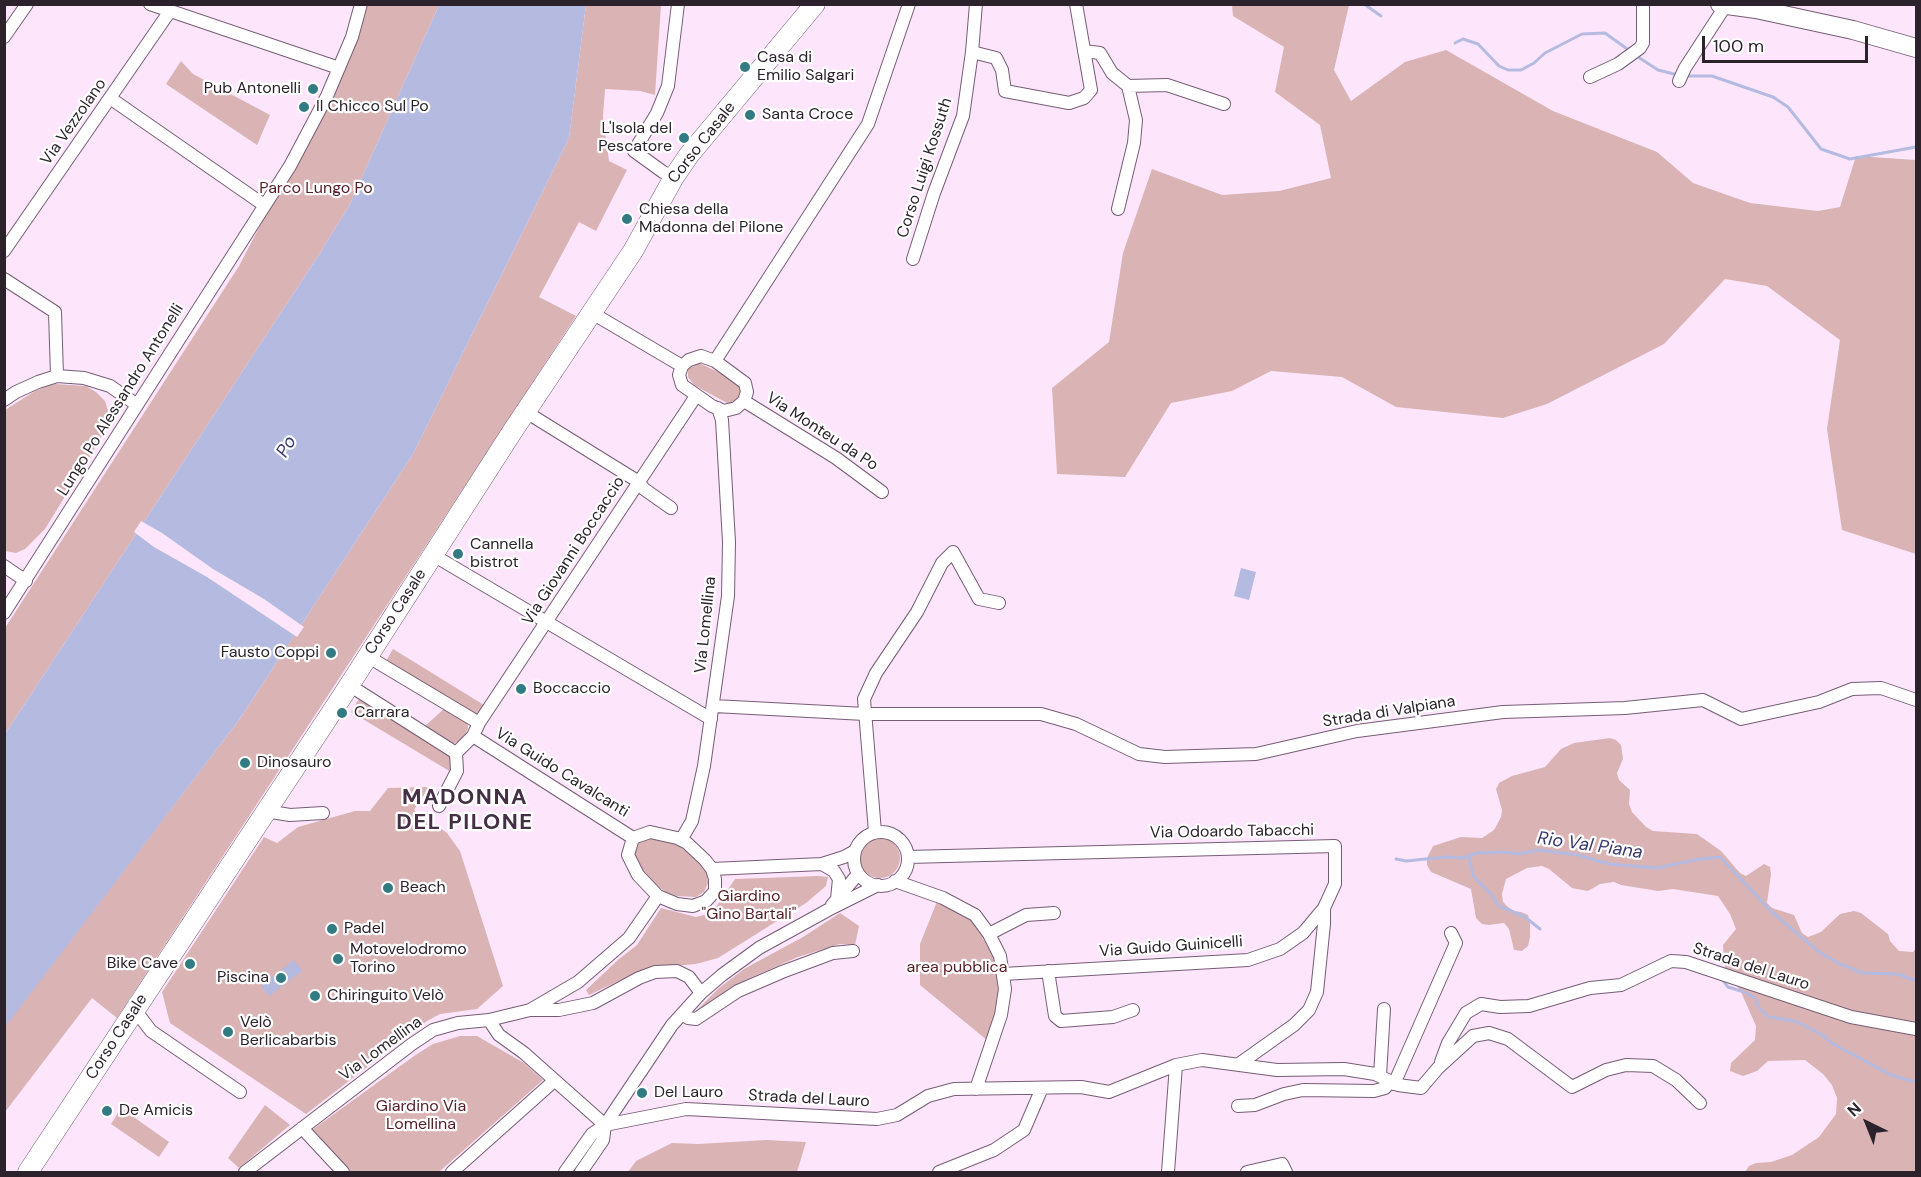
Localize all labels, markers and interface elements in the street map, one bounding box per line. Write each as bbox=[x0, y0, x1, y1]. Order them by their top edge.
scale bar bbox=[1705, 24, 1872, 62]
text: 100 m bbox=[1713, 34, 1764, 58]
place label: Casa di Emilio Salgari bbox=[757, 48, 854, 86]
marker: Casa di Emilio Salgari bbox=[738, 60, 752, 74]
street label: Via Vezzolano bbox=[37, 75, 111, 169]
place label: Pub Antonelli bbox=[204, 79, 301, 99]
marker: Pub Antonelli bbox=[306, 82, 320, 96]
street label: Corso Luigi Kossuth bbox=[893, 96, 957, 240]
place label: Il Chicco Sul Po bbox=[316, 97, 429, 117]
street label: Corso Casale bbox=[664, 98, 740, 188]
marker: Il Chicco Sul Po bbox=[297, 100, 311, 114]
place label: Santa Croce bbox=[762, 105, 853, 125]
marker: Santa Croce bbox=[743, 108, 757, 122]
place label: L'Isola del Pescatore bbox=[598, 119, 672, 157]
marker: L'Isola del Pescatore bbox=[677, 131, 691, 145]
park label: Parco Lungo Po bbox=[259, 179, 373, 199]
place label: Chiesa della Madonna del Pilone bbox=[639, 200, 783, 238]
marker: Chiesa della Madonna del Pilone bbox=[620, 212, 634, 226]
street label: Lungo Po Alessandro Antonelli bbox=[54, 300, 188, 500]
street label: Via Monteu da Po bbox=[762, 389, 882, 475]
water label: Po bbox=[272, 433, 302, 461]
street label: Via Giovanni Boccaccio bbox=[519, 473, 629, 629]
place label: Cannella bistrot bbox=[470, 535, 533, 573]
marker: Cannella bistrot bbox=[451, 547, 465, 561]
street label: Corso Casale bbox=[361, 566, 431, 658]
street label: Via Lomellina bbox=[691, 576, 721, 674]
place label: Fausto Coppi bbox=[221, 643, 319, 663]
marker: Fausto Coppi bbox=[324, 646, 338, 660]
place label: Boccaccio bbox=[533, 679, 611, 699]
marker: Boccaccio bbox=[514, 682, 528, 696]
street label: Strada di Valpiana bbox=[1321, 692, 1457, 732]
place label: Carrara bbox=[354, 703, 409, 723]
marker: Carrara bbox=[335, 706, 349, 720]
street label: Via Guido Cavalcanti bbox=[492, 724, 632, 822]
place label: Dinosauro bbox=[257, 753, 332, 773]
marker: Dinosauro bbox=[238, 756, 252, 770]
district label: MADONNA DEL PILONE bbox=[396, 785, 534, 836]
street label: Via Odoardo Tabacchi bbox=[1150, 821, 1314, 843]
water label: Rio Val Piana bbox=[1536, 828, 1644, 864]
place label: Beach bbox=[400, 878, 446, 898]
marker: Beach bbox=[381, 881, 395, 895]
park label: Giardino "Gino Bartali" bbox=[702, 887, 796, 925]
place label: Padel bbox=[344, 919, 384, 939]
marker: Padel bbox=[325, 922, 339, 936]
street label: Via Guido Guinicelli bbox=[1099, 932, 1243, 962]
street label: Strada del Lauro bbox=[1690, 939, 1812, 995]
place label: Motovelodromo Torino bbox=[350, 940, 467, 978]
marker: Motovelodromo Torino bbox=[331, 952, 345, 966]
place label: Bike Cave bbox=[107, 954, 178, 974]
marker: Bike Cave bbox=[183, 957, 197, 971]
park label: area pubblica bbox=[907, 958, 1007, 978]
place label: Piscina bbox=[217, 968, 269, 988]
marker: Piscina bbox=[274, 971, 288, 985]
place label: Chiringuito Velò bbox=[327, 986, 444, 1006]
marker: Chiringuito Velò bbox=[308, 989, 322, 1003]
street label: Corso Casale bbox=[82, 991, 152, 1083]
place label: Velò Berlicabarbis bbox=[240, 1013, 336, 1051]
street label: Via Lomellina bbox=[336, 1013, 426, 1085]
marker: Velò Berlicabarbis bbox=[221, 1025, 235, 1039]
place label: Del Lauro bbox=[654, 1083, 723, 1103]
marker: Del Lauro bbox=[635, 1086, 649, 1100]
street label: Strada del Lauro bbox=[748, 1086, 870, 1112]
north arrow bbox=[1837, 1093, 1897, 1153]
park label: Giardino Via Lomellina bbox=[376, 1097, 466, 1135]
text: N bbox=[1843, 1098, 1866, 1121]
place label: De Amicis bbox=[119, 1101, 193, 1121]
marker: De Amicis bbox=[100, 1104, 114, 1118]

